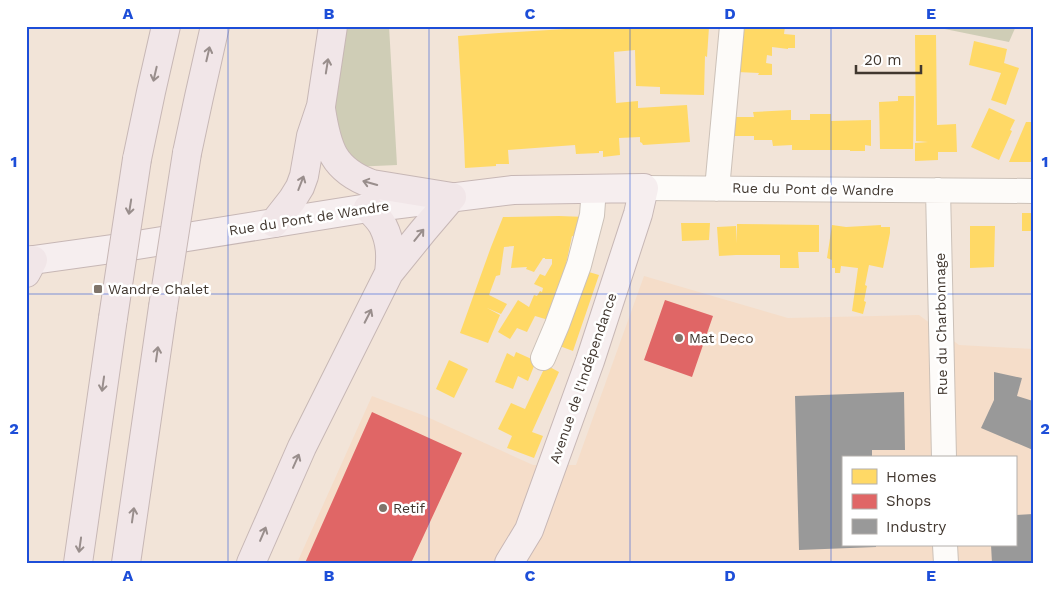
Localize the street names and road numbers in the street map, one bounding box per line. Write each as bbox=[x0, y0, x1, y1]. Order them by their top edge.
street label: Rue du Pont de Wandre bbox=[732, 180, 894, 198]
street label: Rue du Pont de Wandre bbox=[228, 197, 390, 239]
street label: Rue du Charbonnage bbox=[932, 253, 950, 395]
street label: Avenue de l'Indépendance bbox=[546, 290, 620, 466]

